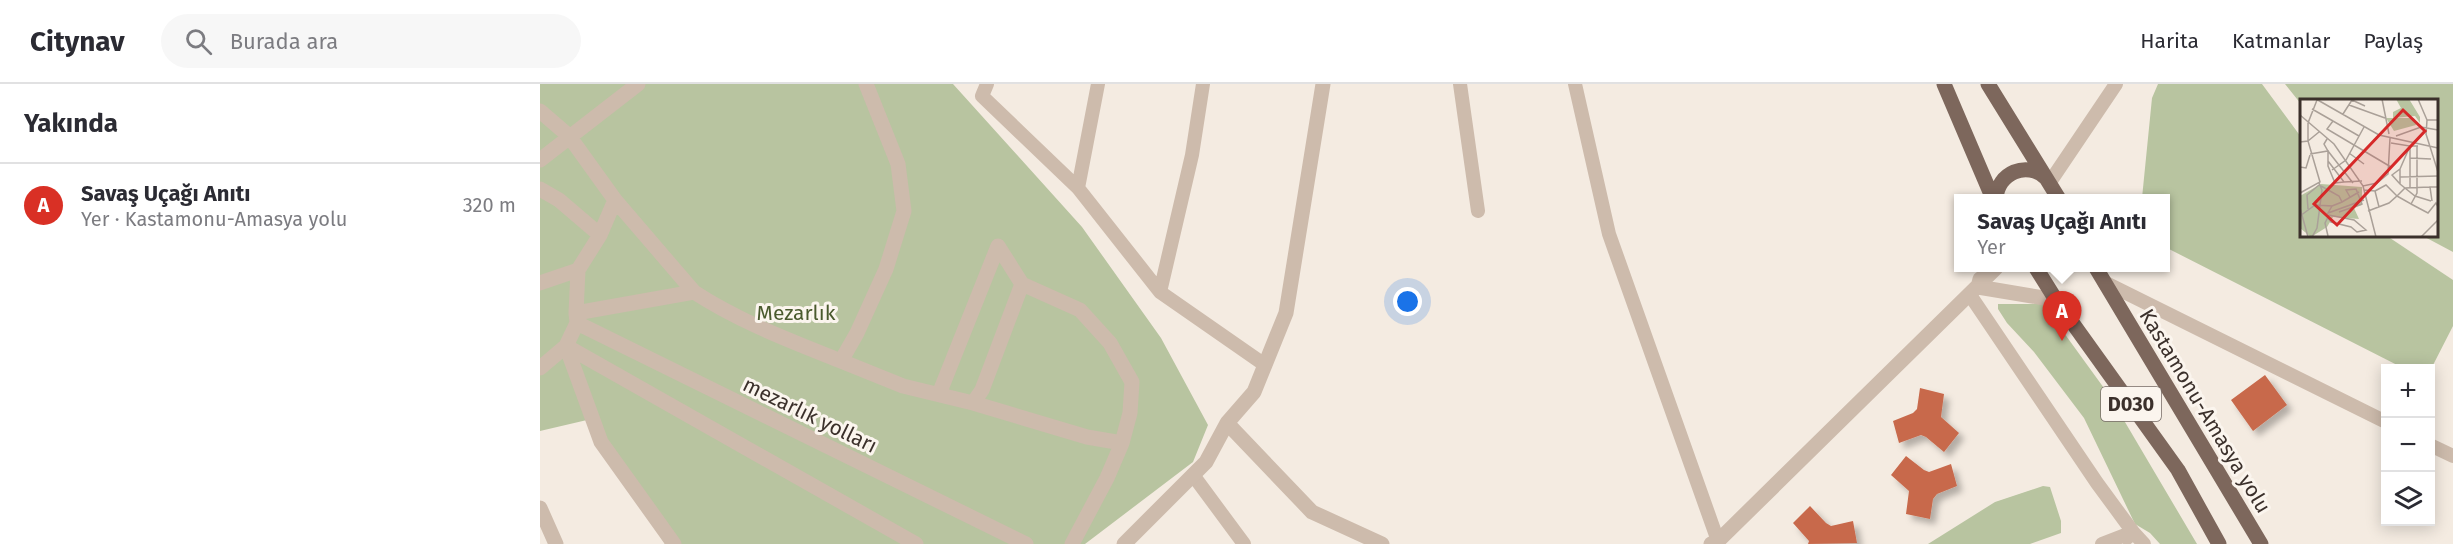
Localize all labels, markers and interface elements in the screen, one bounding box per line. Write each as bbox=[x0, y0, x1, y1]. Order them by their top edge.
search box bbox=[161, 14, 581, 68]
text: Citynav bbox=[30, 25, 125, 58]
icon: search bbox=[182, 25, 215, 58]
text: Burada ara bbox=[230, 28, 338, 55]
text: Harita bbox=[2140, 28, 2199, 54]
text: Katmanlar bbox=[2232, 28, 2330, 54]
text: Paylaş bbox=[2363, 28, 2423, 54]
inset map bbox=[2300, 99, 2438, 237]
text: Yakında bbox=[24, 108, 118, 139]
text: Savaş Uçağı Anıtı bbox=[81, 180, 250, 207]
text: A bbox=[38, 193, 49, 217]
text: 320 m bbox=[463, 193, 516, 217]
popup bbox=[1954, 194, 2170, 272]
text: Yer · Kastamonu-Amasya yolu bbox=[81, 207, 347, 231]
text: Savaş Uçağı Anıtı bbox=[1977, 208, 2147, 235]
text: Yer bbox=[1977, 235, 2006, 259]
your location bbox=[1393, 287, 1422, 316]
pin: A bbox=[2042, 292, 2081, 341]
park label: Mezarlık bbox=[757, 300, 836, 326]
street label: Kastamonu-Amasya yolu bbox=[2134, 304, 2276, 518]
map controls bbox=[2381, 364, 2435, 526]
button: + bbox=[2381, 364, 2435, 418]
street label: mezarlık yolları bbox=[739, 371, 881, 459]
road number: D030 bbox=[2101, 387, 2161, 421]
button: − bbox=[2381, 418, 2435, 472]
button: layers bbox=[2381, 472, 2435, 526]

